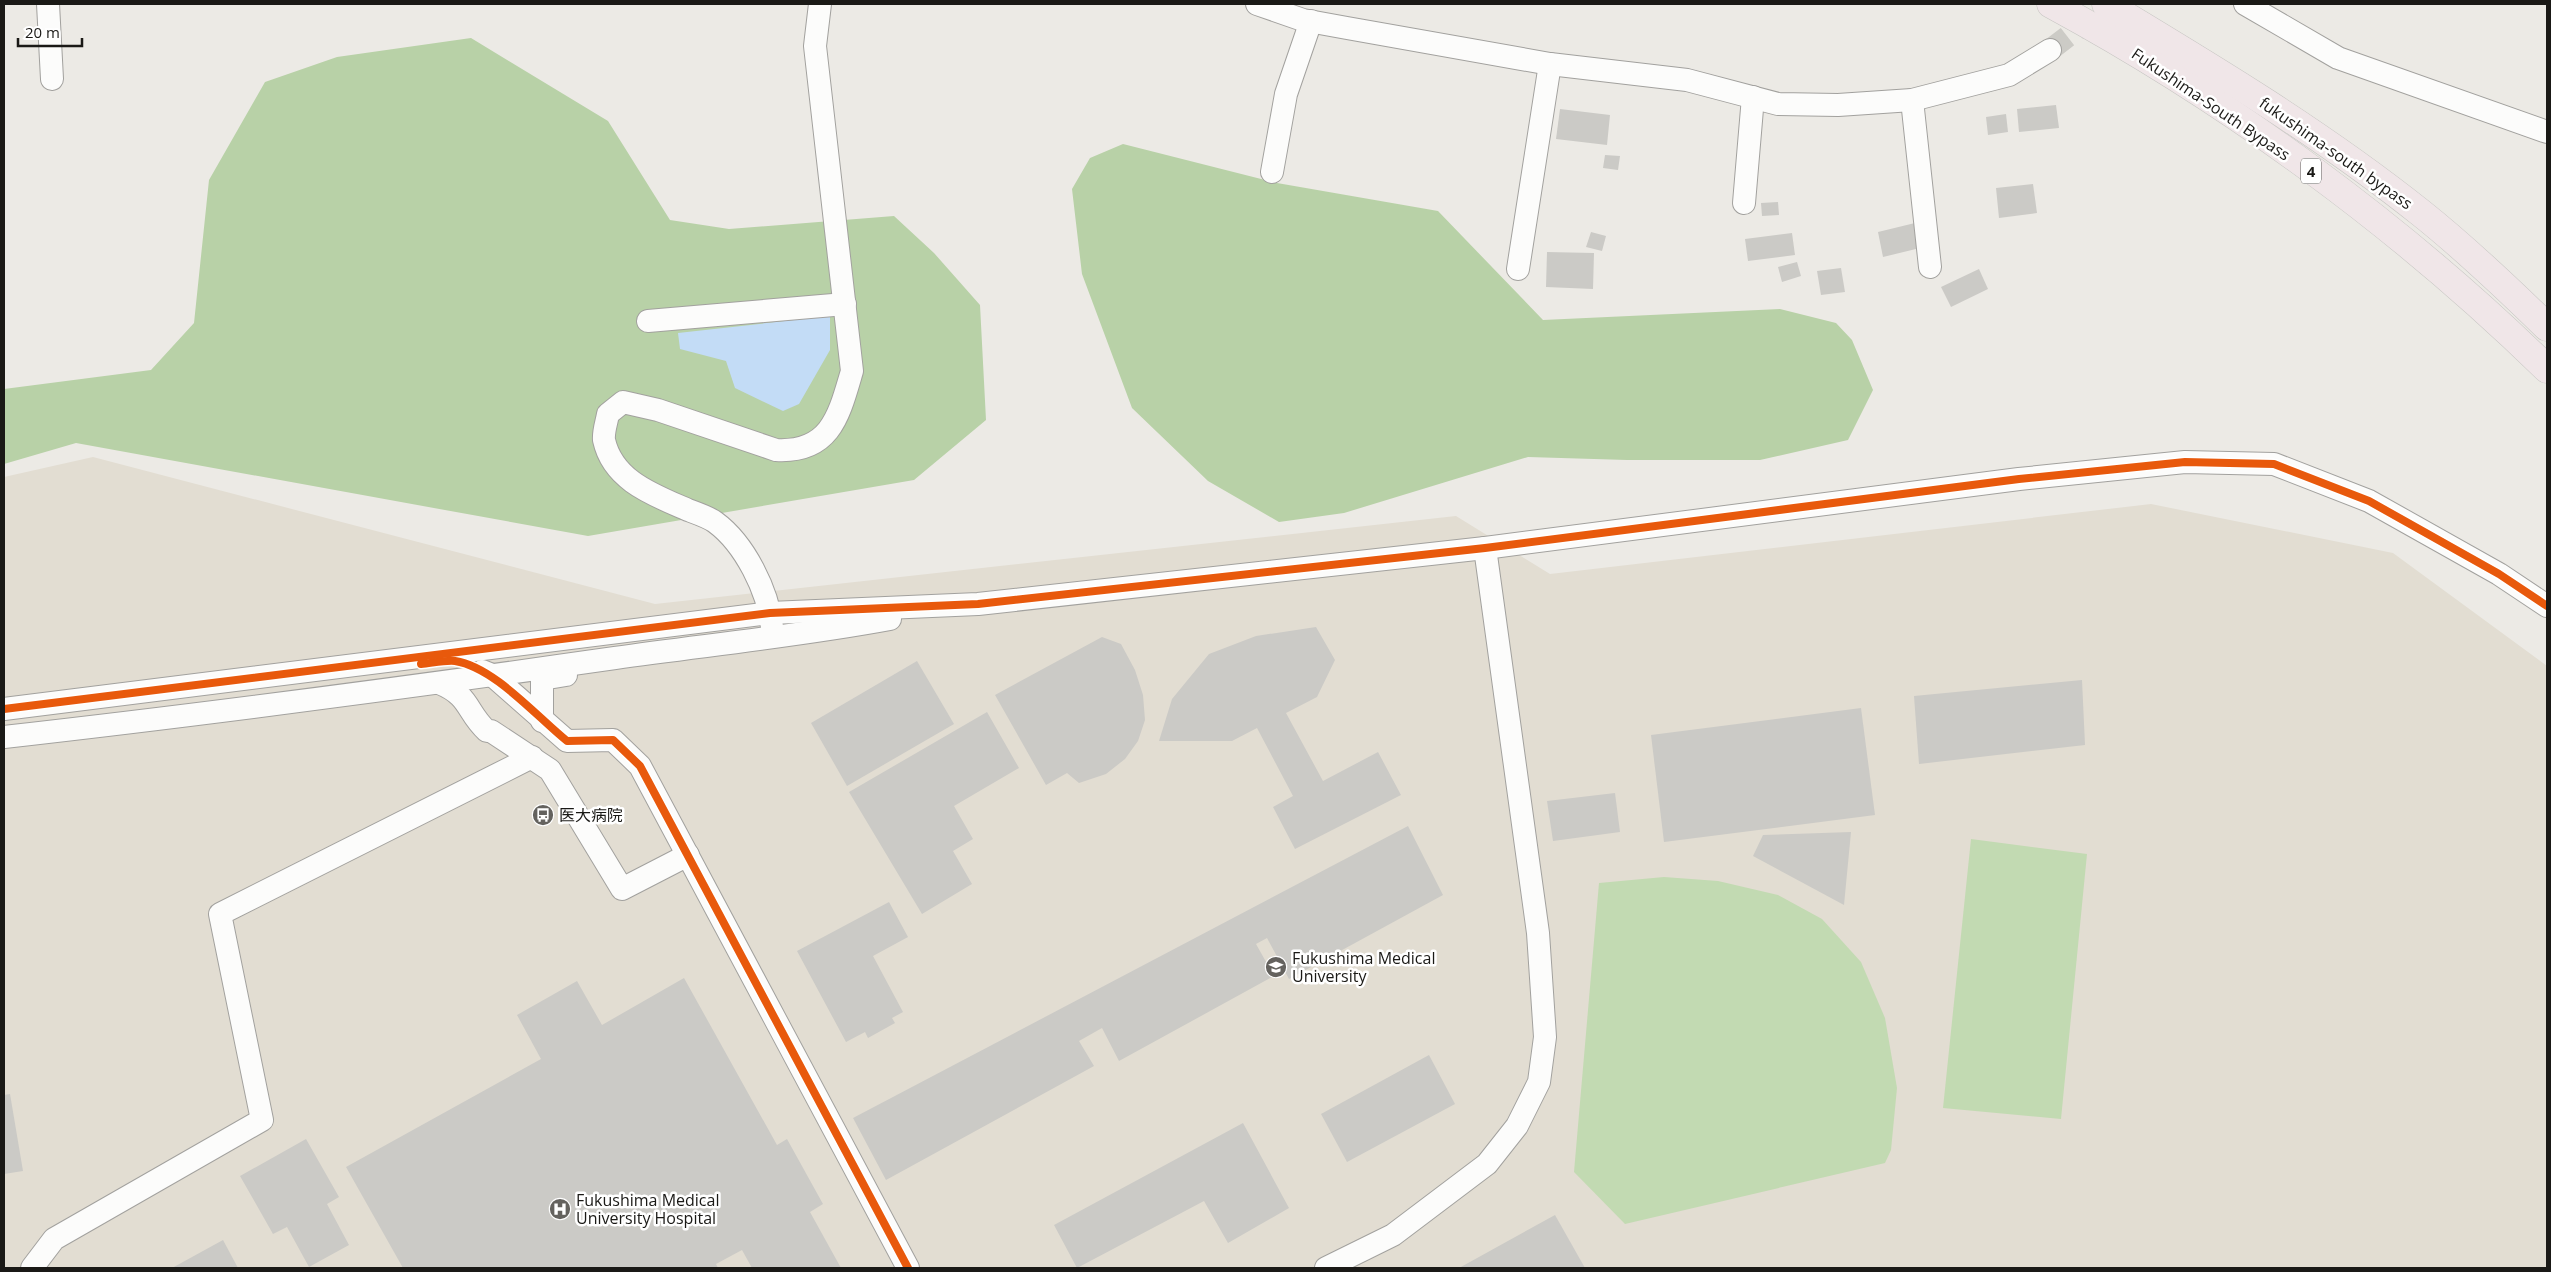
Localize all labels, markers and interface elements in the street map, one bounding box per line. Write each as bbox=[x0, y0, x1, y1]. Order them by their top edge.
scale bar bbox=[18, 15, 81, 47]
text: 20 m bbox=[25, 22, 60, 42]
street label: Fukushima-South Bypass bbox=[2127, 43, 2295, 165]
street label: fukushima-south bypass bbox=[2255, 92, 2417, 214]
road number: 4 bbox=[2301, 158, 2321, 184]
bus stop icon: 医大病院 bbox=[531, 803, 555, 827]
place label: 医大病院 bbox=[559, 804, 623, 826]
place label: Fukushima Medical University bbox=[1292, 947, 1435, 987]
school or university icon: Fukushima Medical University bbox=[1264, 955, 1288, 979]
place label: Fukushima Medical University Hospital bbox=[576, 1189, 719, 1229]
hospital icon: Fukushima Medical University Hospital bbox=[548, 1197, 572, 1221]

